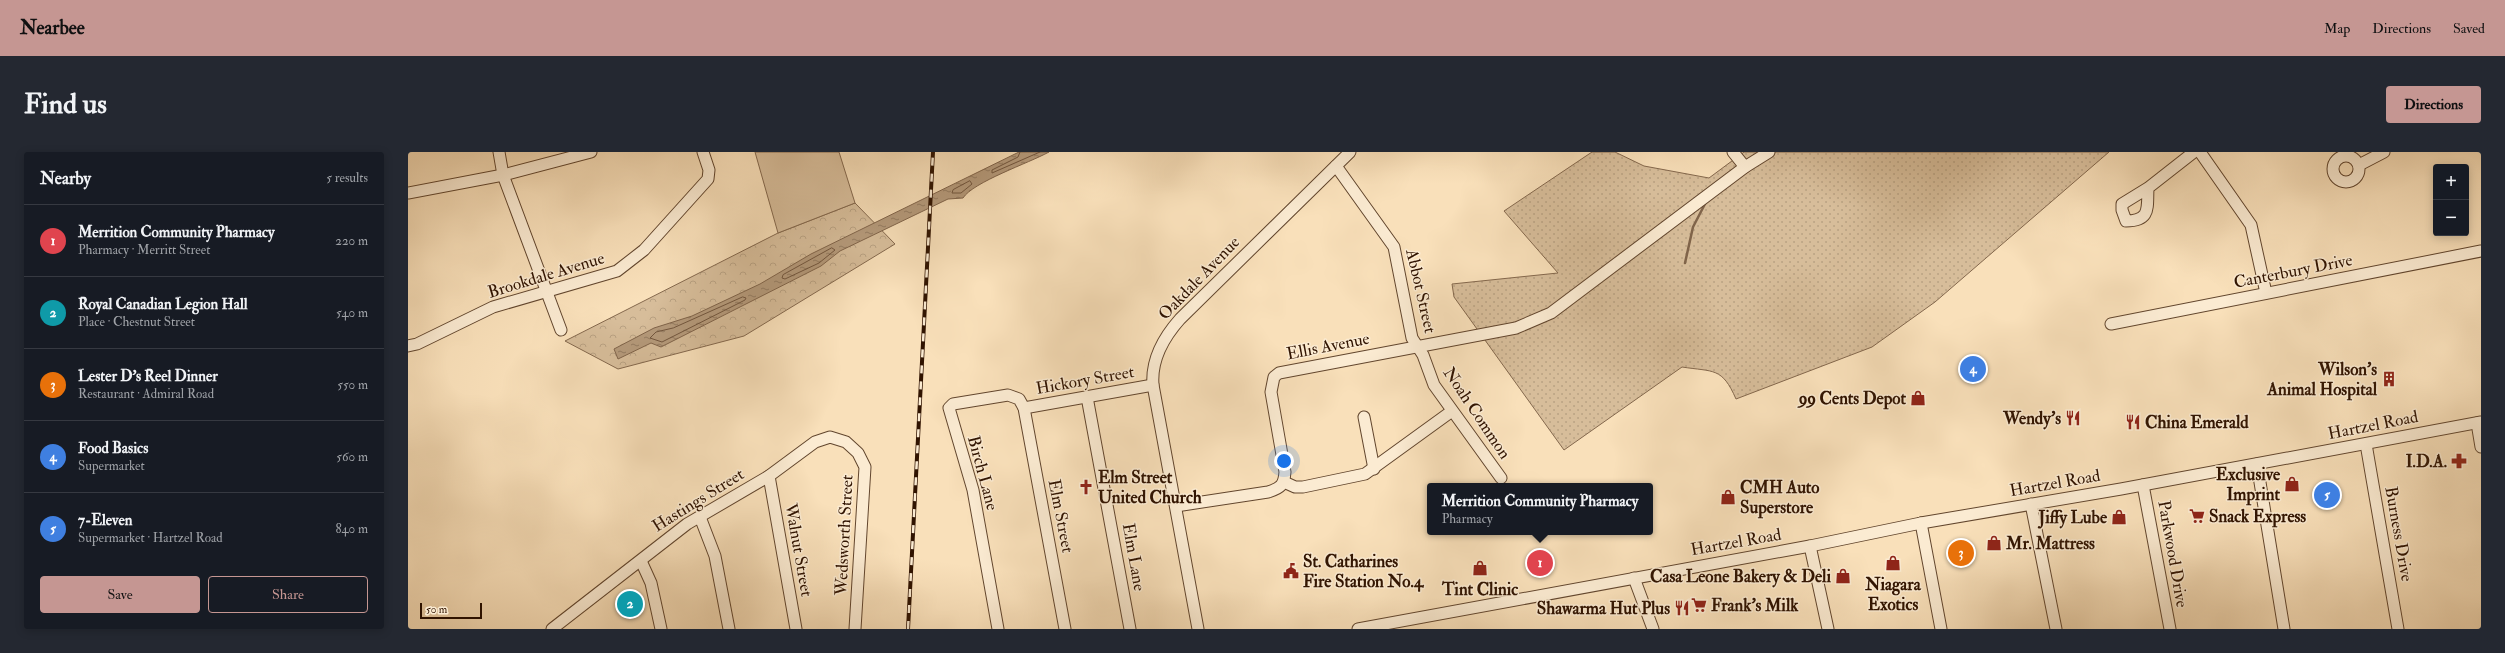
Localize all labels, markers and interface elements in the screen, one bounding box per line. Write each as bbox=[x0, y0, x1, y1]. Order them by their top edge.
text: Nearbee bbox=[20, 16, 85, 40]
text: Map bbox=[2324, 20, 2350, 37]
text: Directions bbox=[2372, 20, 2431, 37]
text: Saved bbox=[2453, 20, 2485, 37]
button: Directions bbox=[2386, 86, 2481, 123]
text: Find us bbox=[24, 87, 107, 122]
map controls bbox=[2433, 164, 2469, 236]
button: + bbox=[2433, 164, 2469, 200]
text: Nearby bbox=[40, 168, 91, 189]
text: 5 results bbox=[326, 170, 368, 186]
button: − bbox=[2433, 200, 2469, 236]
text: Merrition Community Pharmacy bbox=[78, 223, 275, 242]
street label: Oakdale Avenue bbox=[1154, 232, 1244, 324]
text: 1 bbox=[51, 233, 55, 249]
text: 220 m bbox=[335, 233, 368, 249]
text: Pharmacy · Merritt Street bbox=[78, 242, 210, 258]
street label: Abbot Street bbox=[1401, 246, 1441, 336]
street label: Brookdale Avenue bbox=[485, 247, 607, 303]
street label: Canterbury Drive bbox=[2232, 249, 2354, 294]
text: Royal Canadian Legion Hall bbox=[78, 295, 248, 314]
text: 2 bbox=[50, 305, 56, 321]
text: 540 m bbox=[336, 305, 368, 321]
text: Place · Chestnut Street bbox=[78, 314, 195, 330]
street label: Ellis Avenue bbox=[1285, 328, 1371, 364]
pin: 4 bbox=[1960, 354, 1986, 384]
place label: Wilson's Animal Hospital bbox=[2266, 359, 2378, 401]
street label: Hickory Street bbox=[1034, 361, 1137, 400]
street label: Noah Common bbox=[1439, 363, 1516, 463]
text: Lester D's Reel Dinner bbox=[78, 367, 218, 386]
building icon: Wilson's Animal Hospital bbox=[2380, 370, 2398, 388]
text: 3 bbox=[51, 377, 56, 393]
text: 550 m bbox=[337, 377, 368, 393]
text: Restaurant · Admiral Road bbox=[78, 386, 214, 402]
place label: 99 Cents Depot bbox=[1797, 388, 1906, 410]
shop icon: 99 Cents Depot bbox=[1909, 389, 1927, 407]
street label: Hartzel Road bbox=[2326, 406, 2421, 444]
place label: Wendy's bbox=[2002, 408, 2061, 430]
restaurant icon: Wendy's bbox=[2064, 409, 2082, 427]
place label: China Emerald bbox=[2145, 412, 2249, 433]
restaurant icon: China Emerald bbox=[2124, 413, 2142, 431]
street label: Birch Lane bbox=[963, 433, 1003, 513]
text: Food Basics bbox=[78, 439, 148, 458]
text: 4 bbox=[49, 449, 57, 465]
text: 560 m bbox=[336, 449, 368, 465]
your location bbox=[1274, 451, 1294, 471]
place label: I.D.A. bbox=[2406, 451, 2447, 472]
pharmacy icon: I.D.A. bbox=[2450, 452, 2468, 470]
text: Supermarket bbox=[78, 458, 145, 474]
street label: Hastings Street bbox=[648, 463, 748, 537]
place label: Exclusive Imprint bbox=[2216, 464, 2281, 506]
street label: Hartzel Road bbox=[2008, 465, 2103, 501]
place label: Elm Street United Church bbox=[1098, 467, 1202, 508]
street label: Wedsworth Street bbox=[830, 474, 858, 597]
shop icon: Exclusive Imprint bbox=[2283, 475, 2301, 493]
place label: CMH Auto Superstore bbox=[1740, 477, 1820, 519]
street label: Elm Street bbox=[1044, 478, 1078, 555]
church icon: Elm Street United Church bbox=[1077, 478, 1095, 496]
pin: 5 bbox=[2314, 480, 2340, 510]
popup bbox=[1427, 483, 1653, 535]
street label: Burness Drive bbox=[2380, 485, 2418, 583]
shop icon: CMH Auto Superstore bbox=[1719, 488, 1737, 506]
text: Merrition Community Pharmacy bbox=[1442, 492, 1638, 511]
street label: Parkwood Drive bbox=[2153, 499, 2193, 609]
street label: Walnut Street bbox=[780, 501, 818, 599]
place label: Snack Express bbox=[2209, 506, 2306, 528]
place label: Jiffy Lube bbox=[2037, 507, 2108, 529]
supermarket icon: Snack Express bbox=[2188, 507, 2206, 525]
shop icon: Jiffy Lube bbox=[2110, 508, 2128, 526]
text: 7-Eleven bbox=[78, 511, 132, 530]
text: Pharmacy bbox=[1442, 511, 1493, 527]
text: 5 bbox=[50, 521, 56, 537]
text: 840 m bbox=[335, 521, 368, 537]
street label: Elm Lane bbox=[1118, 521, 1150, 593]
street label: Hartzel Road bbox=[1689, 524, 1784, 560]
text: Supermarket · Hartzel Road bbox=[78, 530, 223, 546]
place label: Mr. Mattress bbox=[2005, 533, 2095, 554]
shop icon: Mr. Mattress bbox=[1985, 534, 2003, 552]
pin: 3 bbox=[1948, 538, 1974, 568]
pin: 1 bbox=[1527, 548, 1553, 578]
place label: St. Catharines Fire Station No.4 bbox=[1303, 551, 1425, 592]
shop icon: Niagara Exotics bbox=[1884, 554, 1902, 572]
shop icon: Tint Clinic bbox=[1471, 559, 1489, 577]
public building icon: St. Catharines Fire Station No.4 bbox=[1282, 562, 1300, 580]
place label: Casa Leone Bakery & Deli bbox=[1650, 566, 1831, 588]
shop icon: Casa Leone Bakery & Deli bbox=[1834, 567, 1852, 585]
place label: Niagara Exotics bbox=[1864, 574, 1922, 615]
button: Save bbox=[40, 576, 200, 613]
button: Share bbox=[208, 576, 368, 613]
place label: Tint Clinic bbox=[1441, 579, 1518, 600]
pin: 2 bbox=[617, 589, 643, 619]
place label: Frank's Milk bbox=[1711, 595, 1799, 616]
supermarket icon: Frank's Milk bbox=[1690, 596, 1708, 614]
place label: Shawarma Hut Plus bbox=[1537, 598, 1670, 619]
restaurant icon: Shawarma Hut Plus bbox=[1673, 599, 1691, 617]
scale bar bbox=[420, 601, 482, 620]
text: 50 m bbox=[426, 603, 447, 616]

